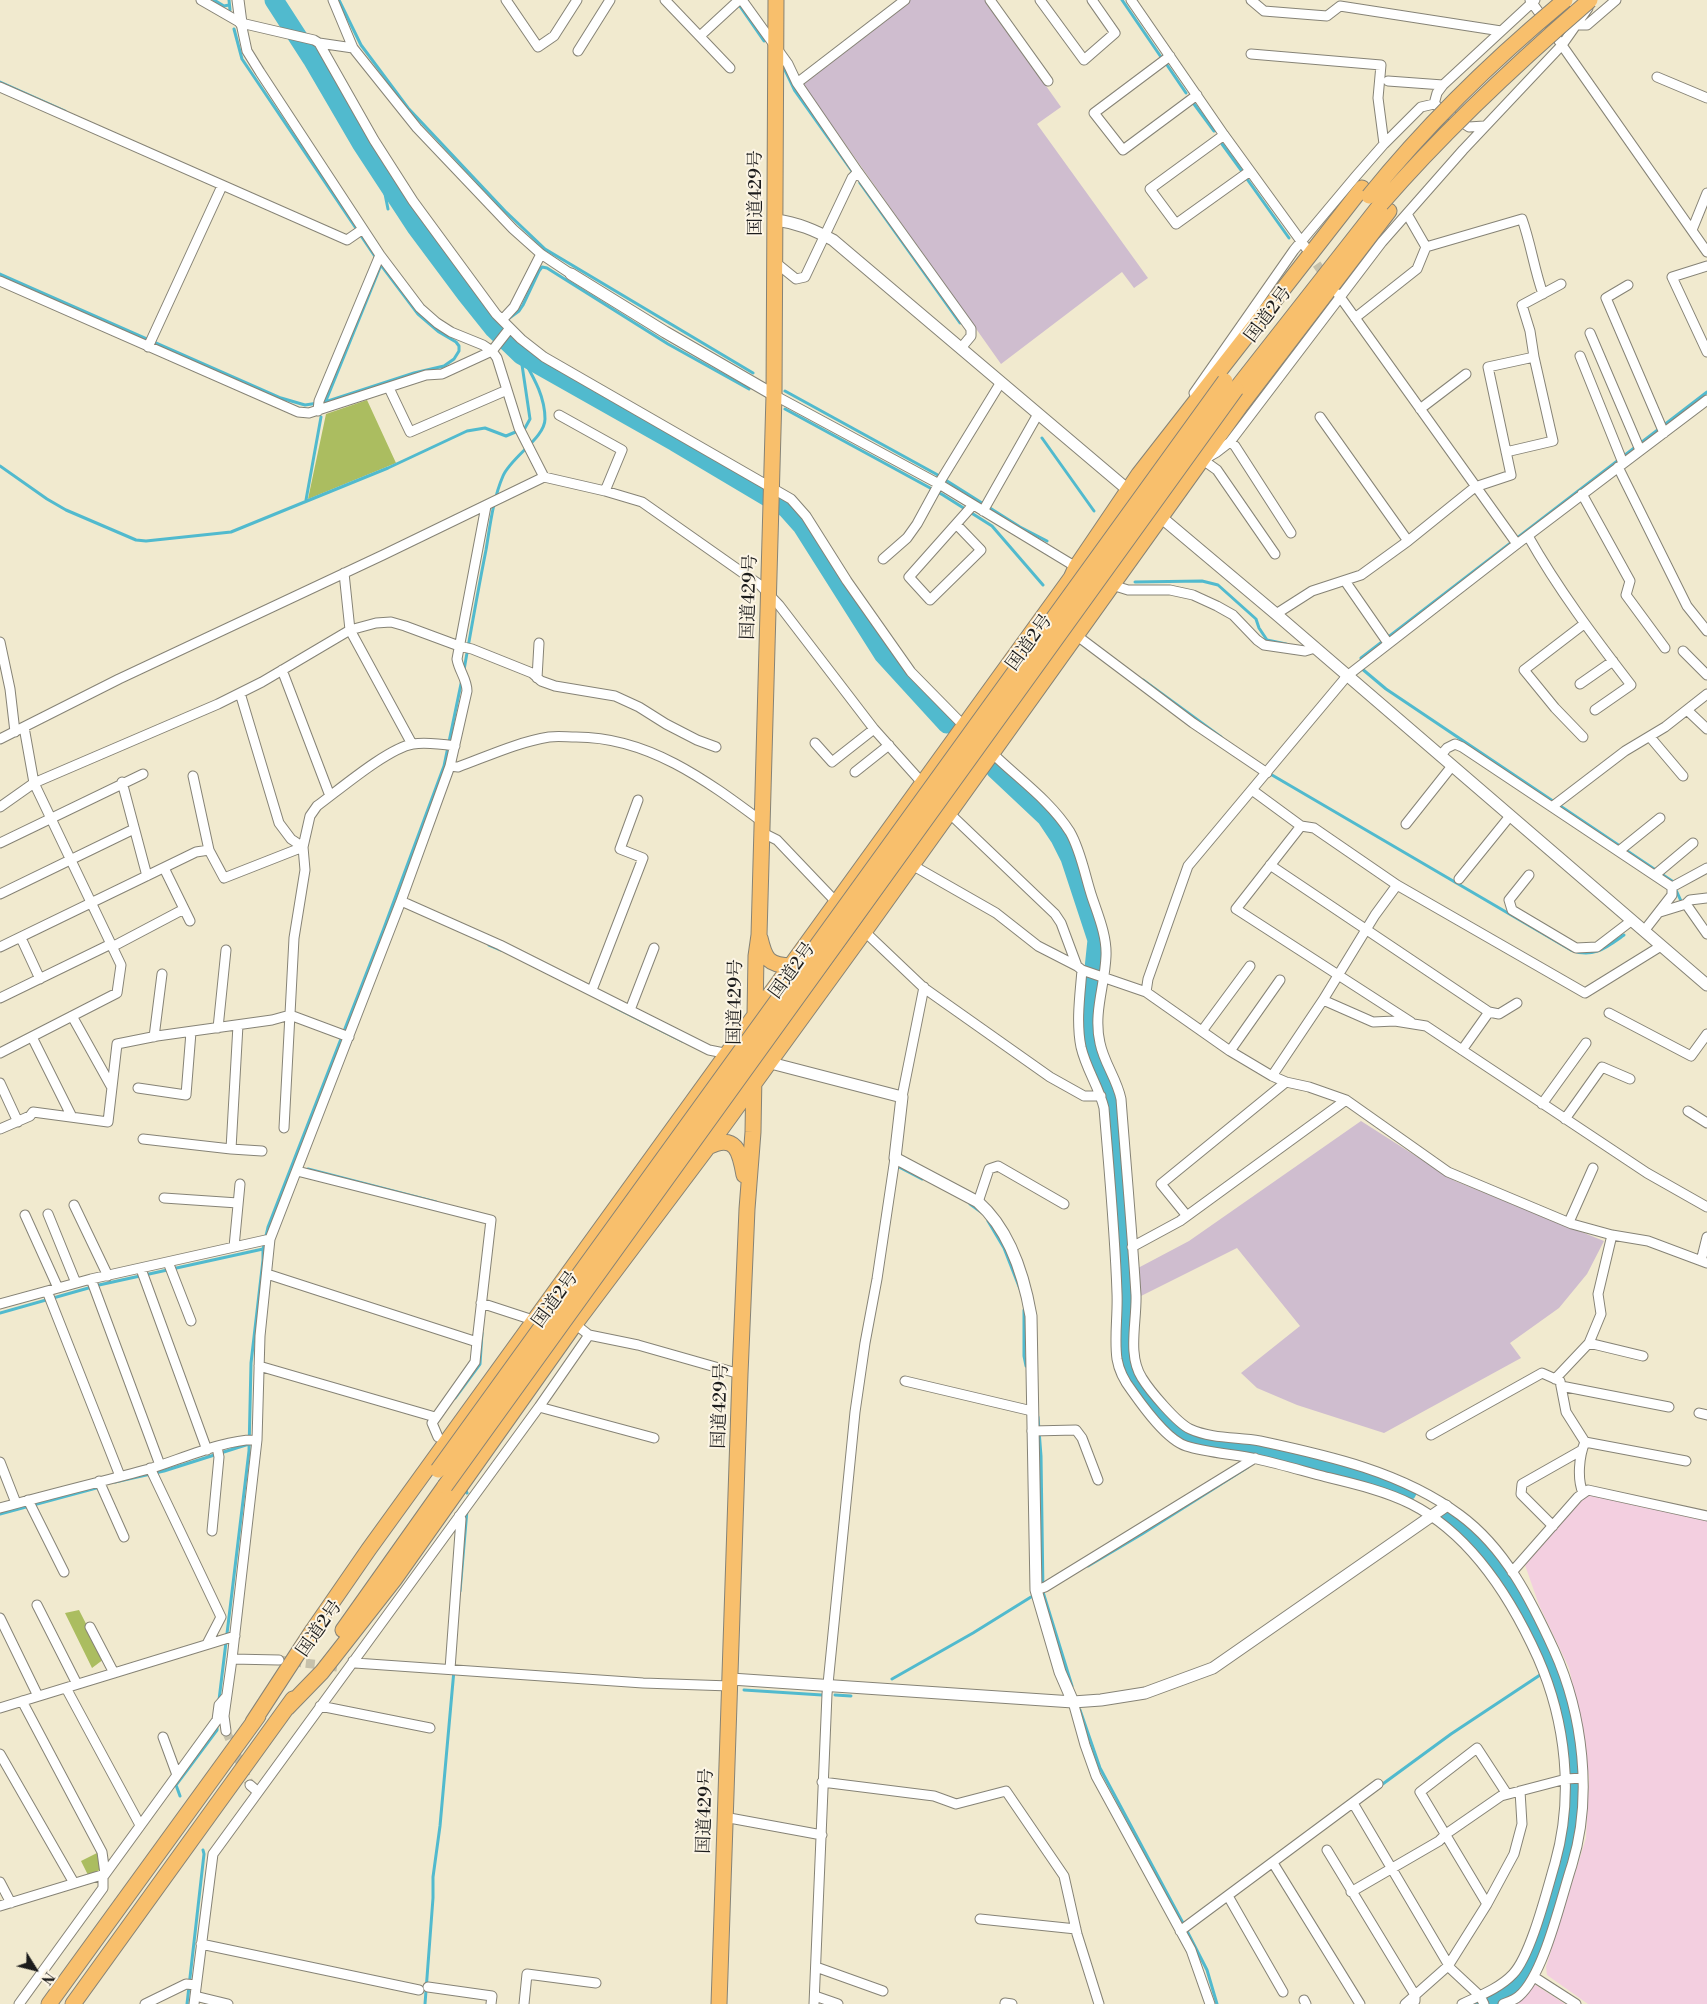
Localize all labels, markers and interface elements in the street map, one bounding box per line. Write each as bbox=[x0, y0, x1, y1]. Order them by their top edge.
street label: 国道429号 bbox=[746, 150, 768, 236]
street label: 国道2号 bbox=[1241, 283, 1297, 347]
street label: 国道429号 bbox=[738, 554, 762, 640]
street label: 国道2号 bbox=[1002, 611, 1058, 675]
street label: 国道2号 bbox=[765, 939, 821, 1003]
street label: 国道429号 bbox=[724, 959, 748, 1045]
street label: 国道2号 bbox=[528, 1268, 584, 1332]
street label: 国道429号 bbox=[709, 1363, 733, 1449]
street label: 国道2号 bbox=[293, 1596, 347, 1662]
street label: 国道429号 bbox=[694, 1768, 718, 1854]
north arrow bbox=[10, 1944, 60, 1994]
text: N bbox=[37, 1968, 58, 1988]

